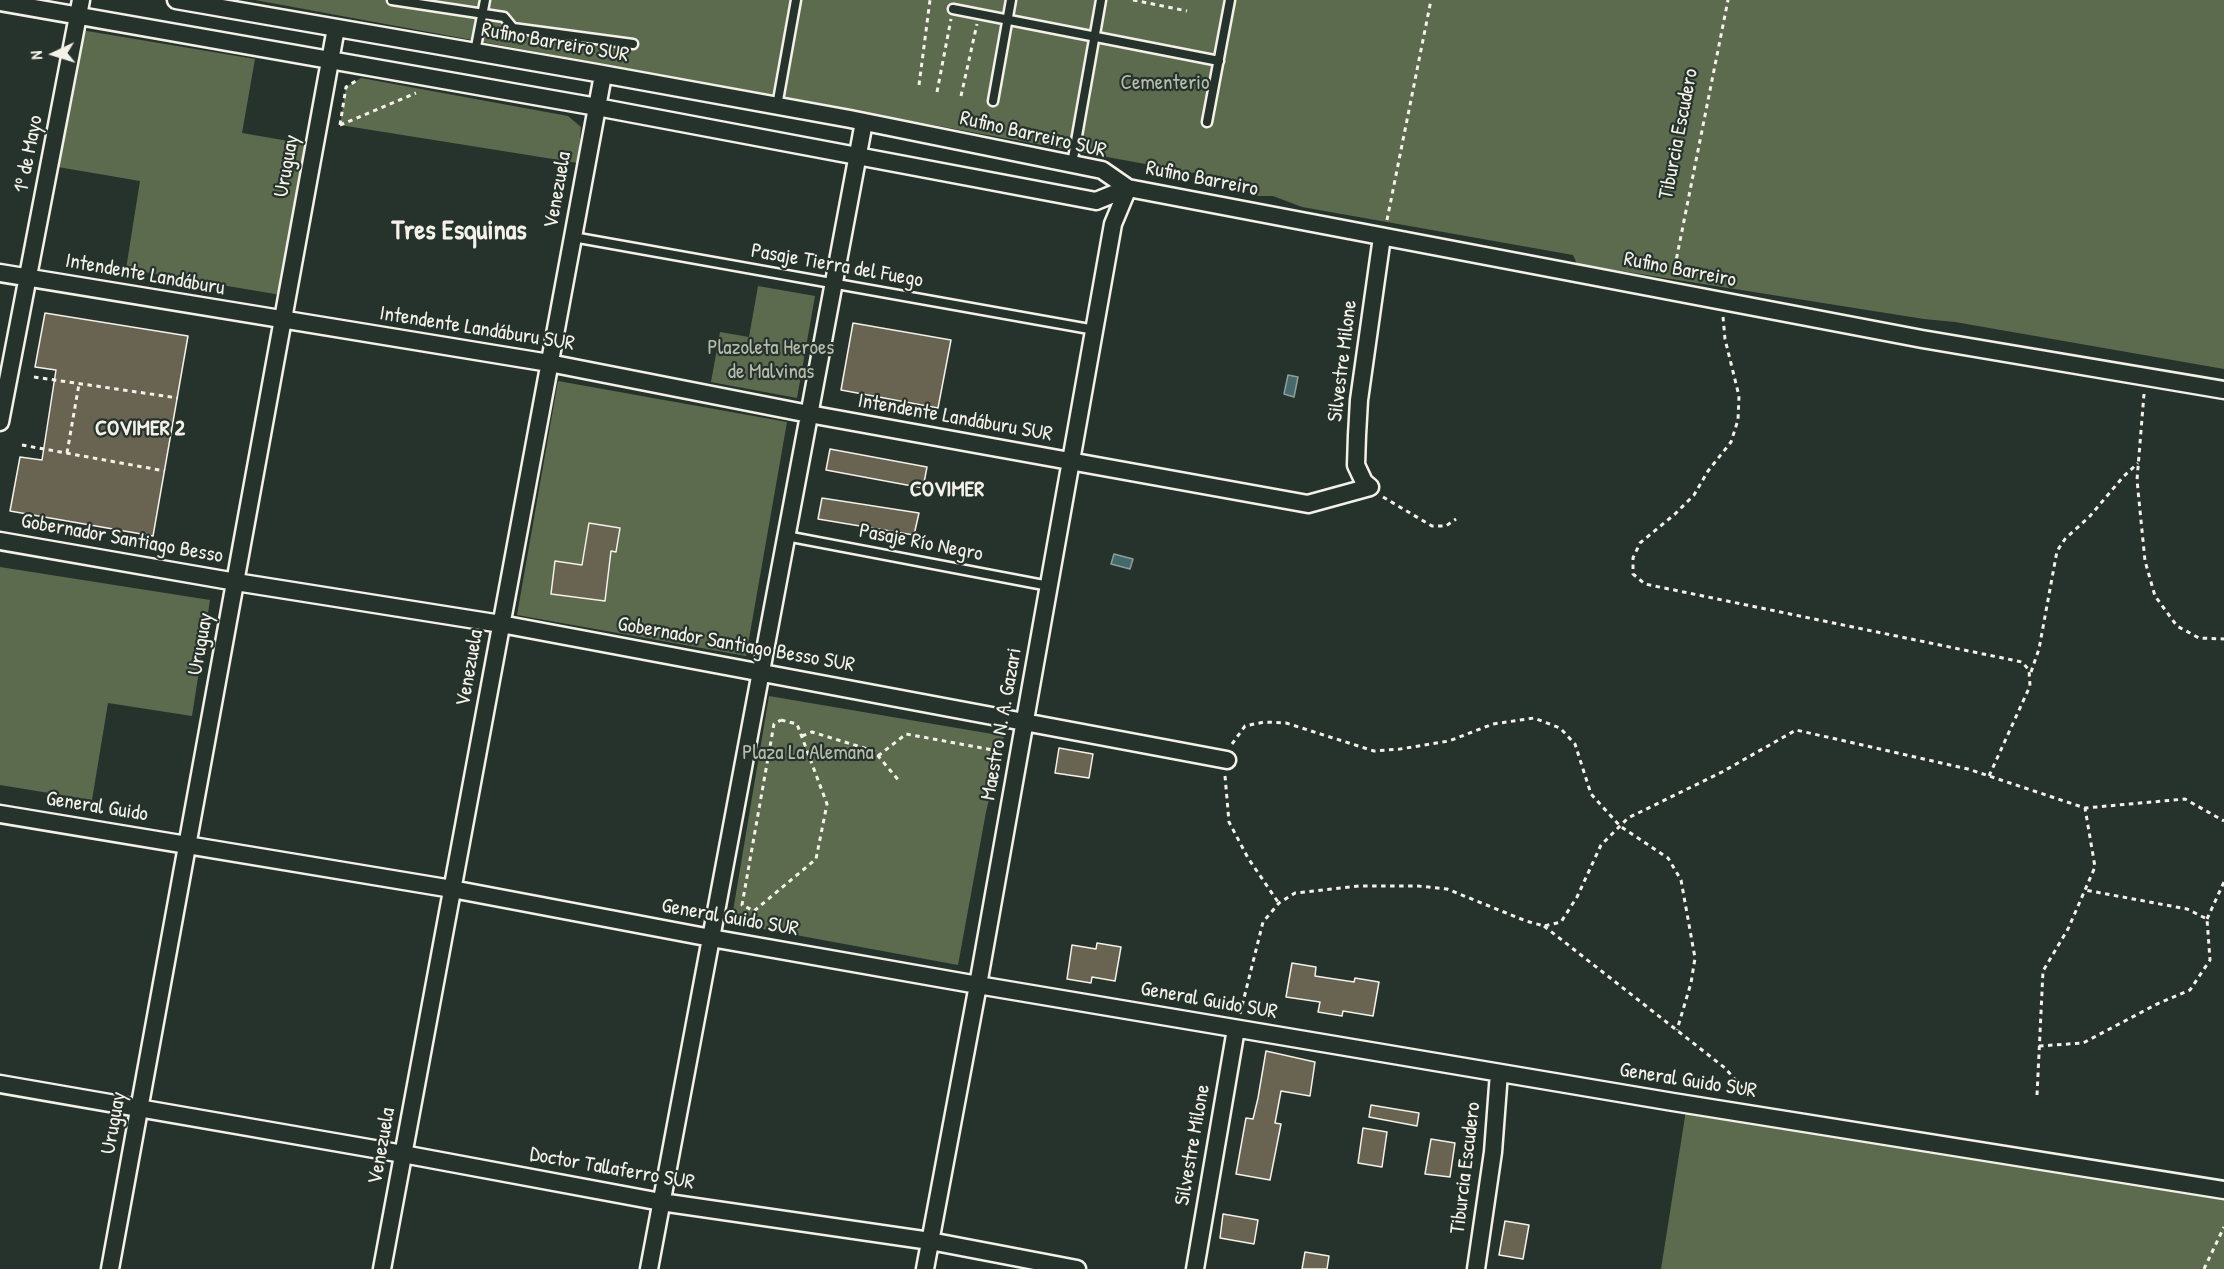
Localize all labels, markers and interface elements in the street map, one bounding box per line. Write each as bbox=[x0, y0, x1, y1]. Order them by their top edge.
street label: Rufino Barreiro SUR bbox=[479, 18, 631, 68]
north arrow bbox=[24, 24, 84, 84]
text: N bbox=[25, 50, 47, 60]
street label: Tiburcia Escudero bbox=[1654, 67, 1704, 201]
park label: Cementerio bbox=[1121, 70, 1209, 96]
street label: Rufino Barreiro SUR bbox=[957, 106, 1109, 164]
street label: 1º de Mayo bbox=[9, 113, 49, 195]
street label: Uruguay bbox=[269, 133, 305, 199]
street label: Venezuela bbox=[539, 150, 577, 230]
street label: Rufino Barreiro bbox=[1144, 156, 1260, 202]
district label: Tres Esquinas bbox=[391, 216, 527, 248]
street label: Pasaje Tierra del Fuego bbox=[749, 238, 925, 294]
street label: Rufino Barreiro bbox=[1622, 247, 1738, 293]
street label: Intendente Landáburu bbox=[63, 249, 227, 301]
street label: Silvestre Milone bbox=[1323, 299, 1363, 423]
street label: Intendente Landáburu SUR bbox=[378, 301, 576, 357]
park label: Plazoleta Heroes de Malvinas bbox=[708, 335, 834, 385]
street label: Intendente Landáburu SUR bbox=[856, 388, 1054, 448]
district label: COVIMER 2 bbox=[95, 416, 185, 442]
district label: COVIMER bbox=[910, 477, 984, 503]
street label: Gobernador Santiago Besso bbox=[19, 509, 225, 569]
street label: Pasaje Río Negro bbox=[857, 519, 985, 567]
street label: Uruguay bbox=[183, 611, 219, 677]
street label: Gobernador Santiago Besso SUR bbox=[615, 612, 857, 678]
street label: Venezuela bbox=[451, 628, 489, 708]
street label: Maestro N. A. Gazari bbox=[976, 646, 1028, 802]
park label: Plaza La Alemana bbox=[742, 740, 874, 766]
street label: General Guido bbox=[44, 787, 150, 827]
street label: General Guido SUR bbox=[660, 894, 800, 942]
street label: General Guido SUR bbox=[1139, 977, 1279, 1025]
street label: General Guido SUR bbox=[1618, 1058, 1758, 1104]
street label: Silvestre Milone bbox=[1170, 1083, 1216, 1207]
street label: Uruguay bbox=[96, 1090, 132, 1156]
street label: Tiburcia Escudero bbox=[1445, 1101, 1487, 1235]
street label: Venezuela bbox=[363, 1106, 401, 1186]
street label: Doctor Tallaferro SUR bbox=[528, 1142, 696, 1196]

